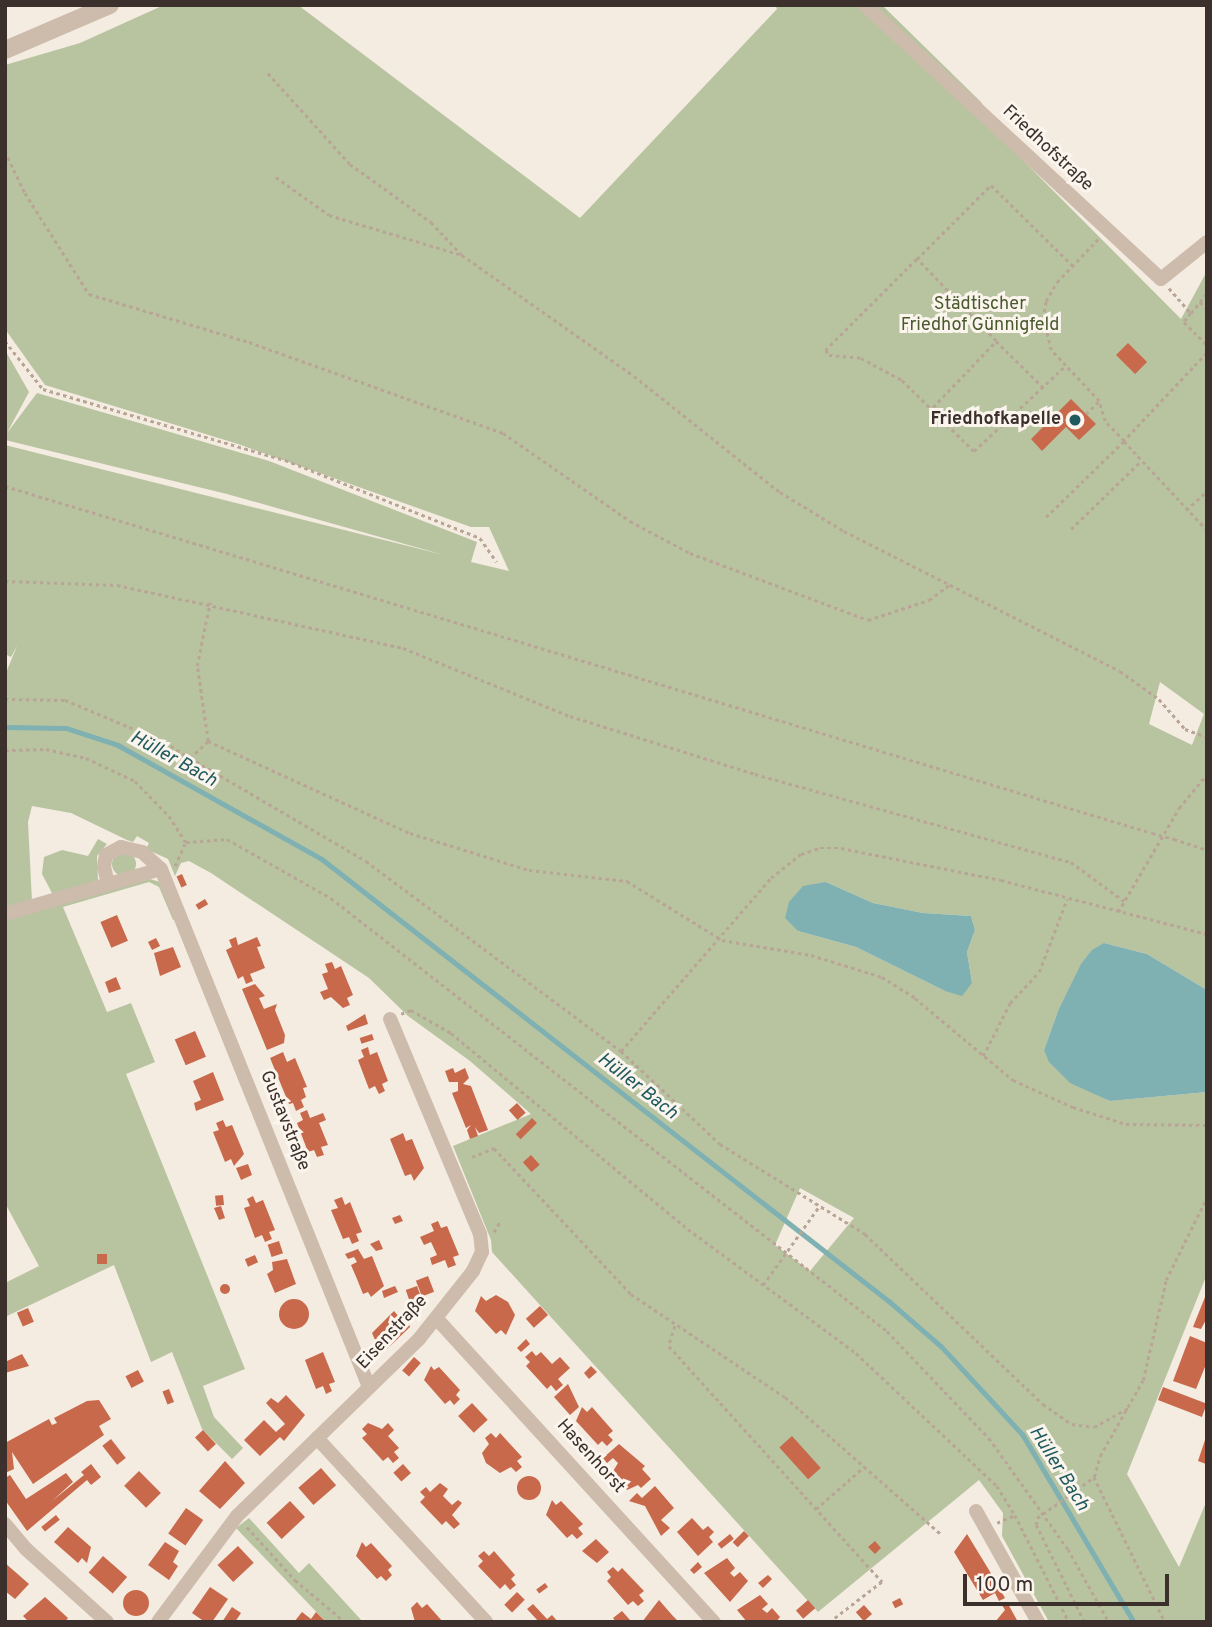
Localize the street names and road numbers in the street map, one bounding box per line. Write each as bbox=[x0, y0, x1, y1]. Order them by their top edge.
street label: Friedhofstraße bbox=[997, 101, 1097, 197]
street label: Gustavstraße bbox=[254, 1068, 314, 1174]
street label: Eisenstraße bbox=[353, 1291, 433, 1375]
street label: Hasenhorst bbox=[551, 1416, 629, 1498]

